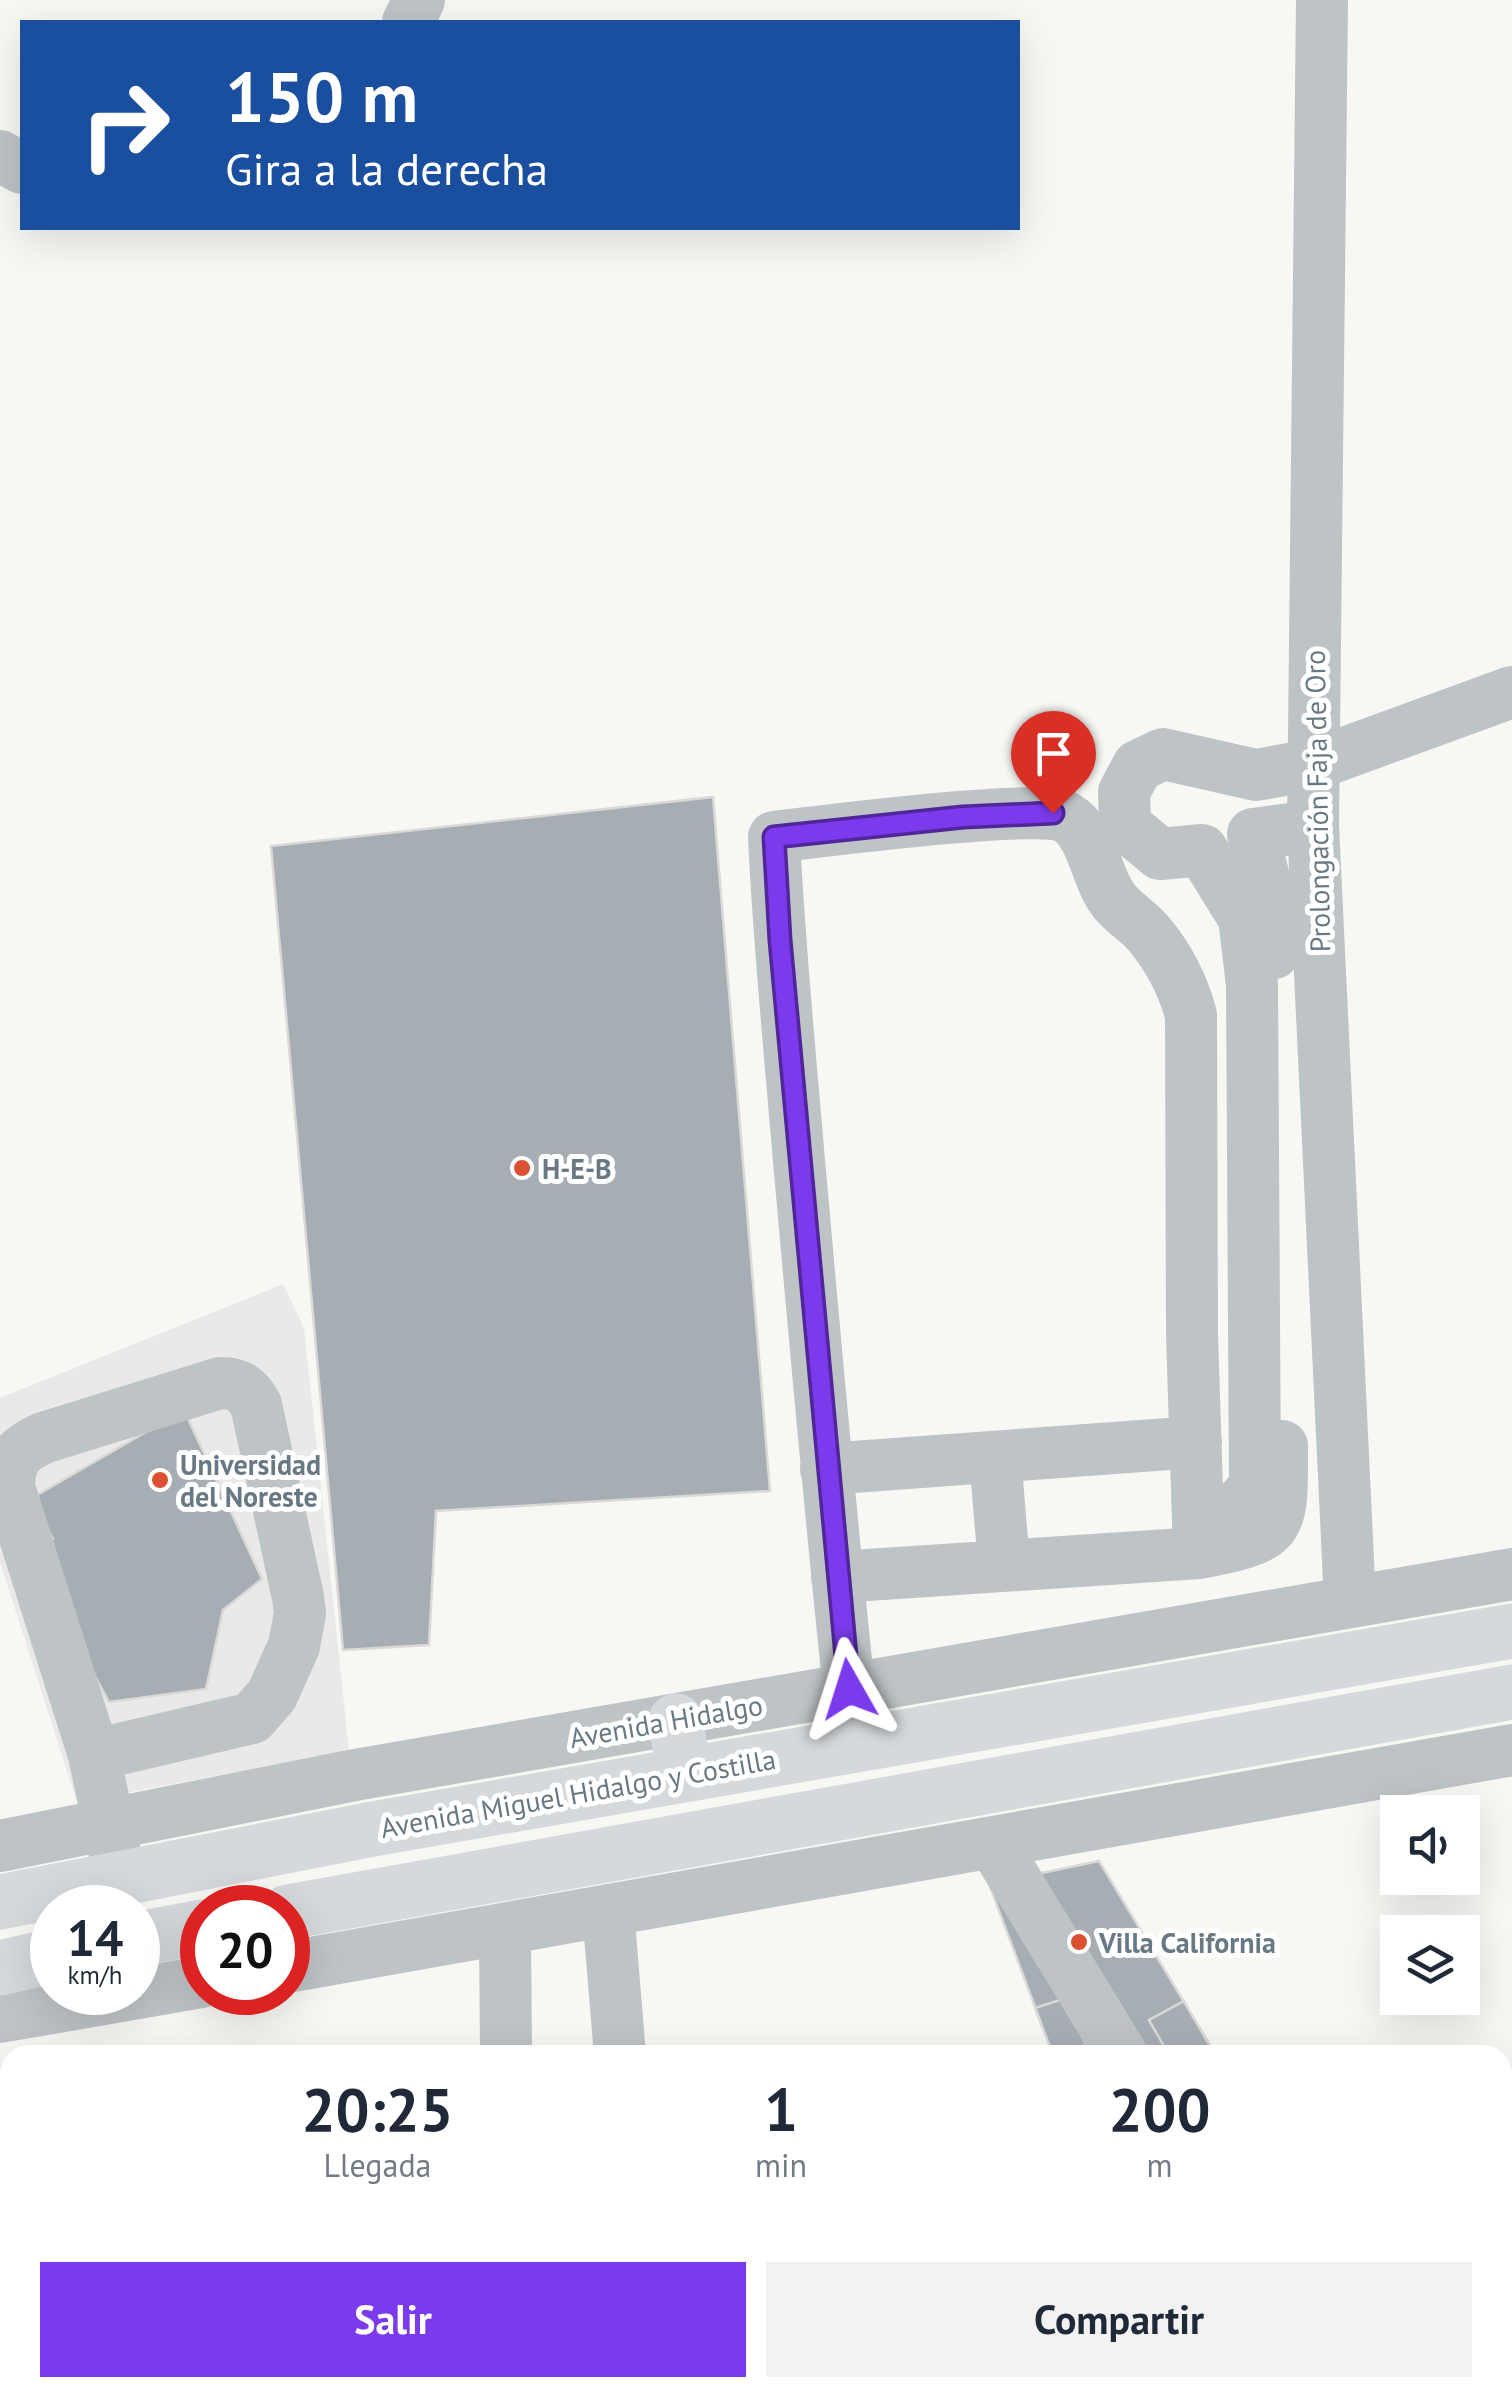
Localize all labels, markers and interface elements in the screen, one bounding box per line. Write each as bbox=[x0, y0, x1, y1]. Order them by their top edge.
text: 150 m bbox=[225, 51, 418, 141]
icon: right bbox=[60, 60, 190, 190]
text: Gira a la derecha bbox=[225, 139, 548, 197]
street label: Prolongación Faja de Oro bbox=[1296, 650, 1338, 952]
pin bbox=[1011, 711, 1096, 814]
icon: arrive bbox=[1026, 726, 1081, 781]
place label: H-E-B bbox=[542, 1150, 612, 1187]
marker: H-E-B bbox=[511, 1157, 533, 1179]
place label: Universidad del Noreste bbox=[180, 1446, 321, 1515]
marker: Universidad del Noreste bbox=[149, 1469, 171, 1491]
position arrow bbox=[797, 1637, 901, 1741]
street label: Avenida Hidalgo bbox=[566, 1686, 766, 1756]
street label: Avenida Miguel Hidalgo y Costilla bbox=[377, 1740, 779, 1846]
map controls bbox=[1380, 1795, 1480, 2015]
button: sound bbox=[1380, 1795, 1480, 1895]
speed limit sign: 20 bbox=[180, 1885, 310, 2015]
text: 14 bbox=[67, 1905, 123, 1970]
button: layers bbox=[1380, 1915, 1480, 2015]
place label: Villa California bbox=[1098, 1924, 1276, 1961]
marker: Villa California bbox=[1068, 1931, 1090, 1953]
text: km/h bbox=[68, 1959, 122, 1991]
text: 20:25 bbox=[301, 2070, 454, 2148]
text: 1 bbox=[764, 2070, 798, 2148]
text: 200 bbox=[1109, 2070, 1211, 2148]
text: Llegada bbox=[324, 2144, 431, 2186]
text: min bbox=[755, 2144, 807, 2186]
text: m bbox=[1147, 2144, 1173, 2186]
button: Salir bbox=[40, 2262, 746, 2377]
button: Compartir bbox=[766, 2262, 1472, 2377]

